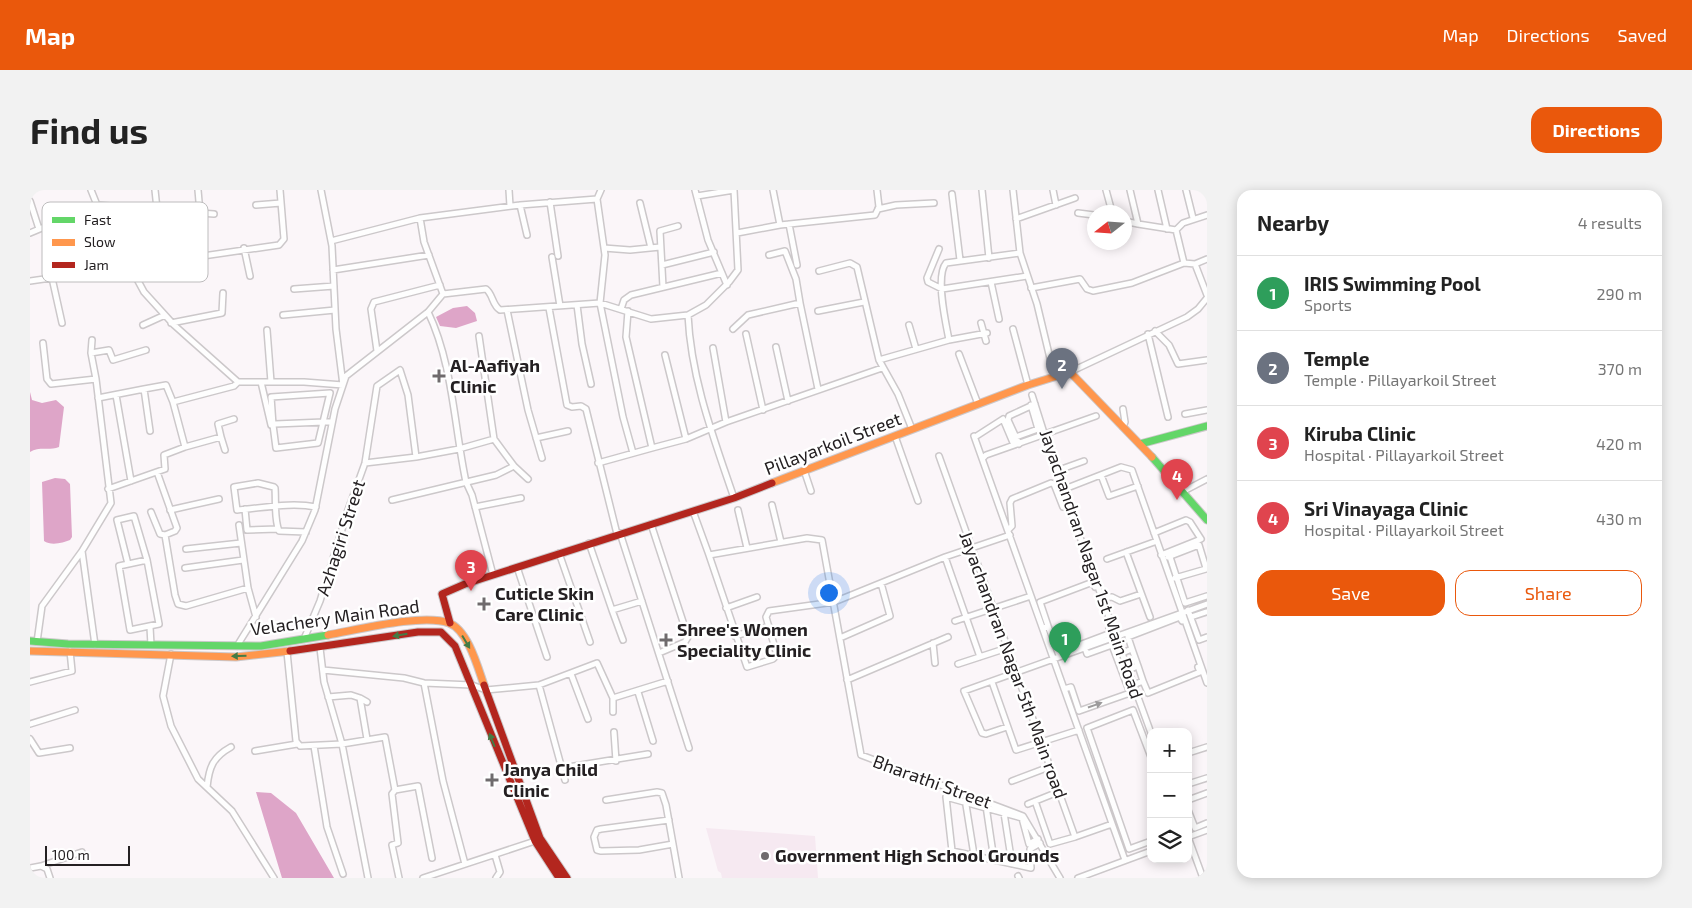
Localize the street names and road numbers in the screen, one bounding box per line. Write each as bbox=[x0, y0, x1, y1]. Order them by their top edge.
street label: Pillayarkoil Street bbox=[761, 407, 904, 479]
street label: Jayachandran Nagar 1st Main Road bbox=[1035, 426, 1147, 702]
street label: Azhagiri Street bbox=[311, 477, 369, 599]
street label: Jayachandran Nagar 5th Main road bbox=[955, 528, 1073, 801]
street label: Velachery Main Road bbox=[249, 594, 421, 640]
street label: Bharathi Street bbox=[870, 749, 995, 813]

